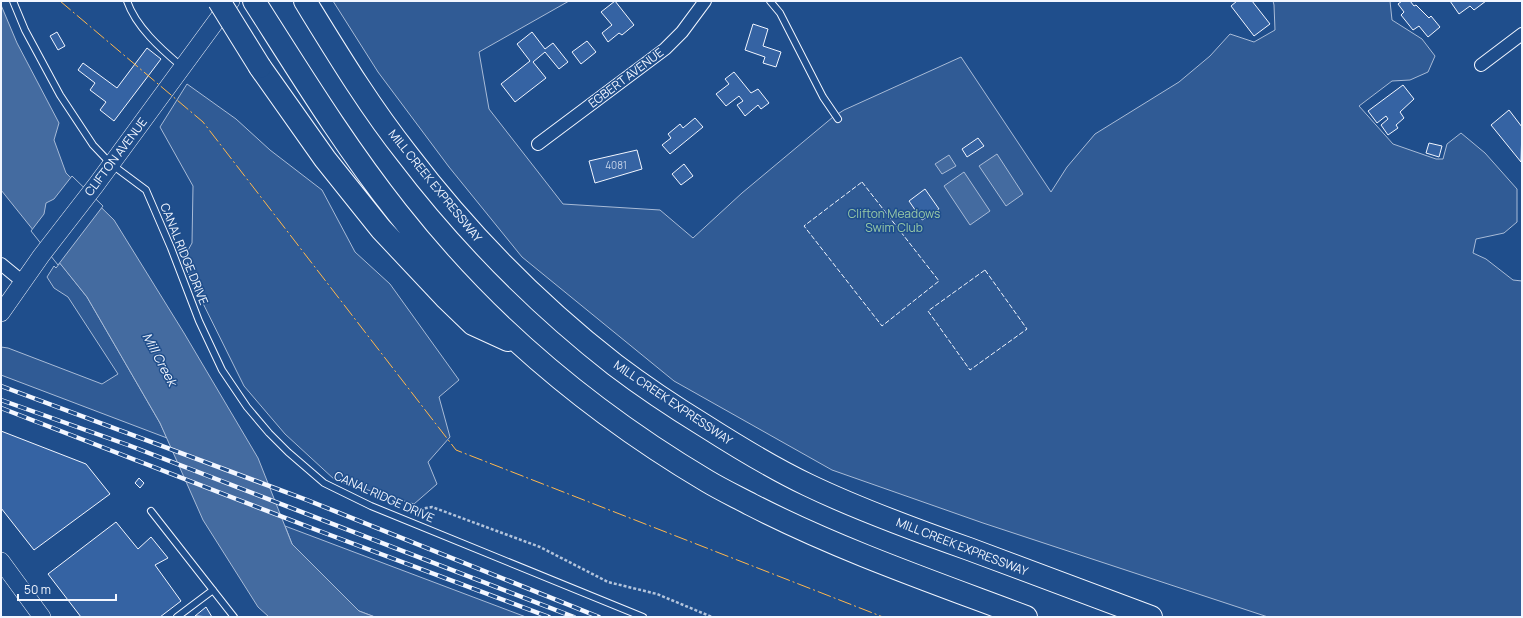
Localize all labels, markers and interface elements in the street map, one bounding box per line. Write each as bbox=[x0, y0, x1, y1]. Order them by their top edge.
street label: EGBERT AVENUE bbox=[585, 44, 667, 112]
street label: CLIFTON AVENUE bbox=[80, 114, 151, 199]
street label: MILL CREEK EXPRESSWAY bbox=[385, 126, 486, 246]
house number: 4081 bbox=[605, 158, 627, 172]
street label: CANAL RIDGE DRIVE bbox=[156, 200, 213, 307]
park label: Clifton Meadows Swim Club bbox=[848, 205, 940, 236]
water label: Mill Creek bbox=[138, 329, 183, 391]
street label: MILL CREEK EXPRESSWAY bbox=[610, 356, 736, 449]
street label: CANAL RIDGE DRIVE bbox=[331, 467, 437, 526]
street label: MILL CREEK EXPRESSWAY bbox=[894, 513, 1031, 580]
scale bar bbox=[18, 576, 116, 602]
text: 50 m bbox=[24, 581, 51, 598]

